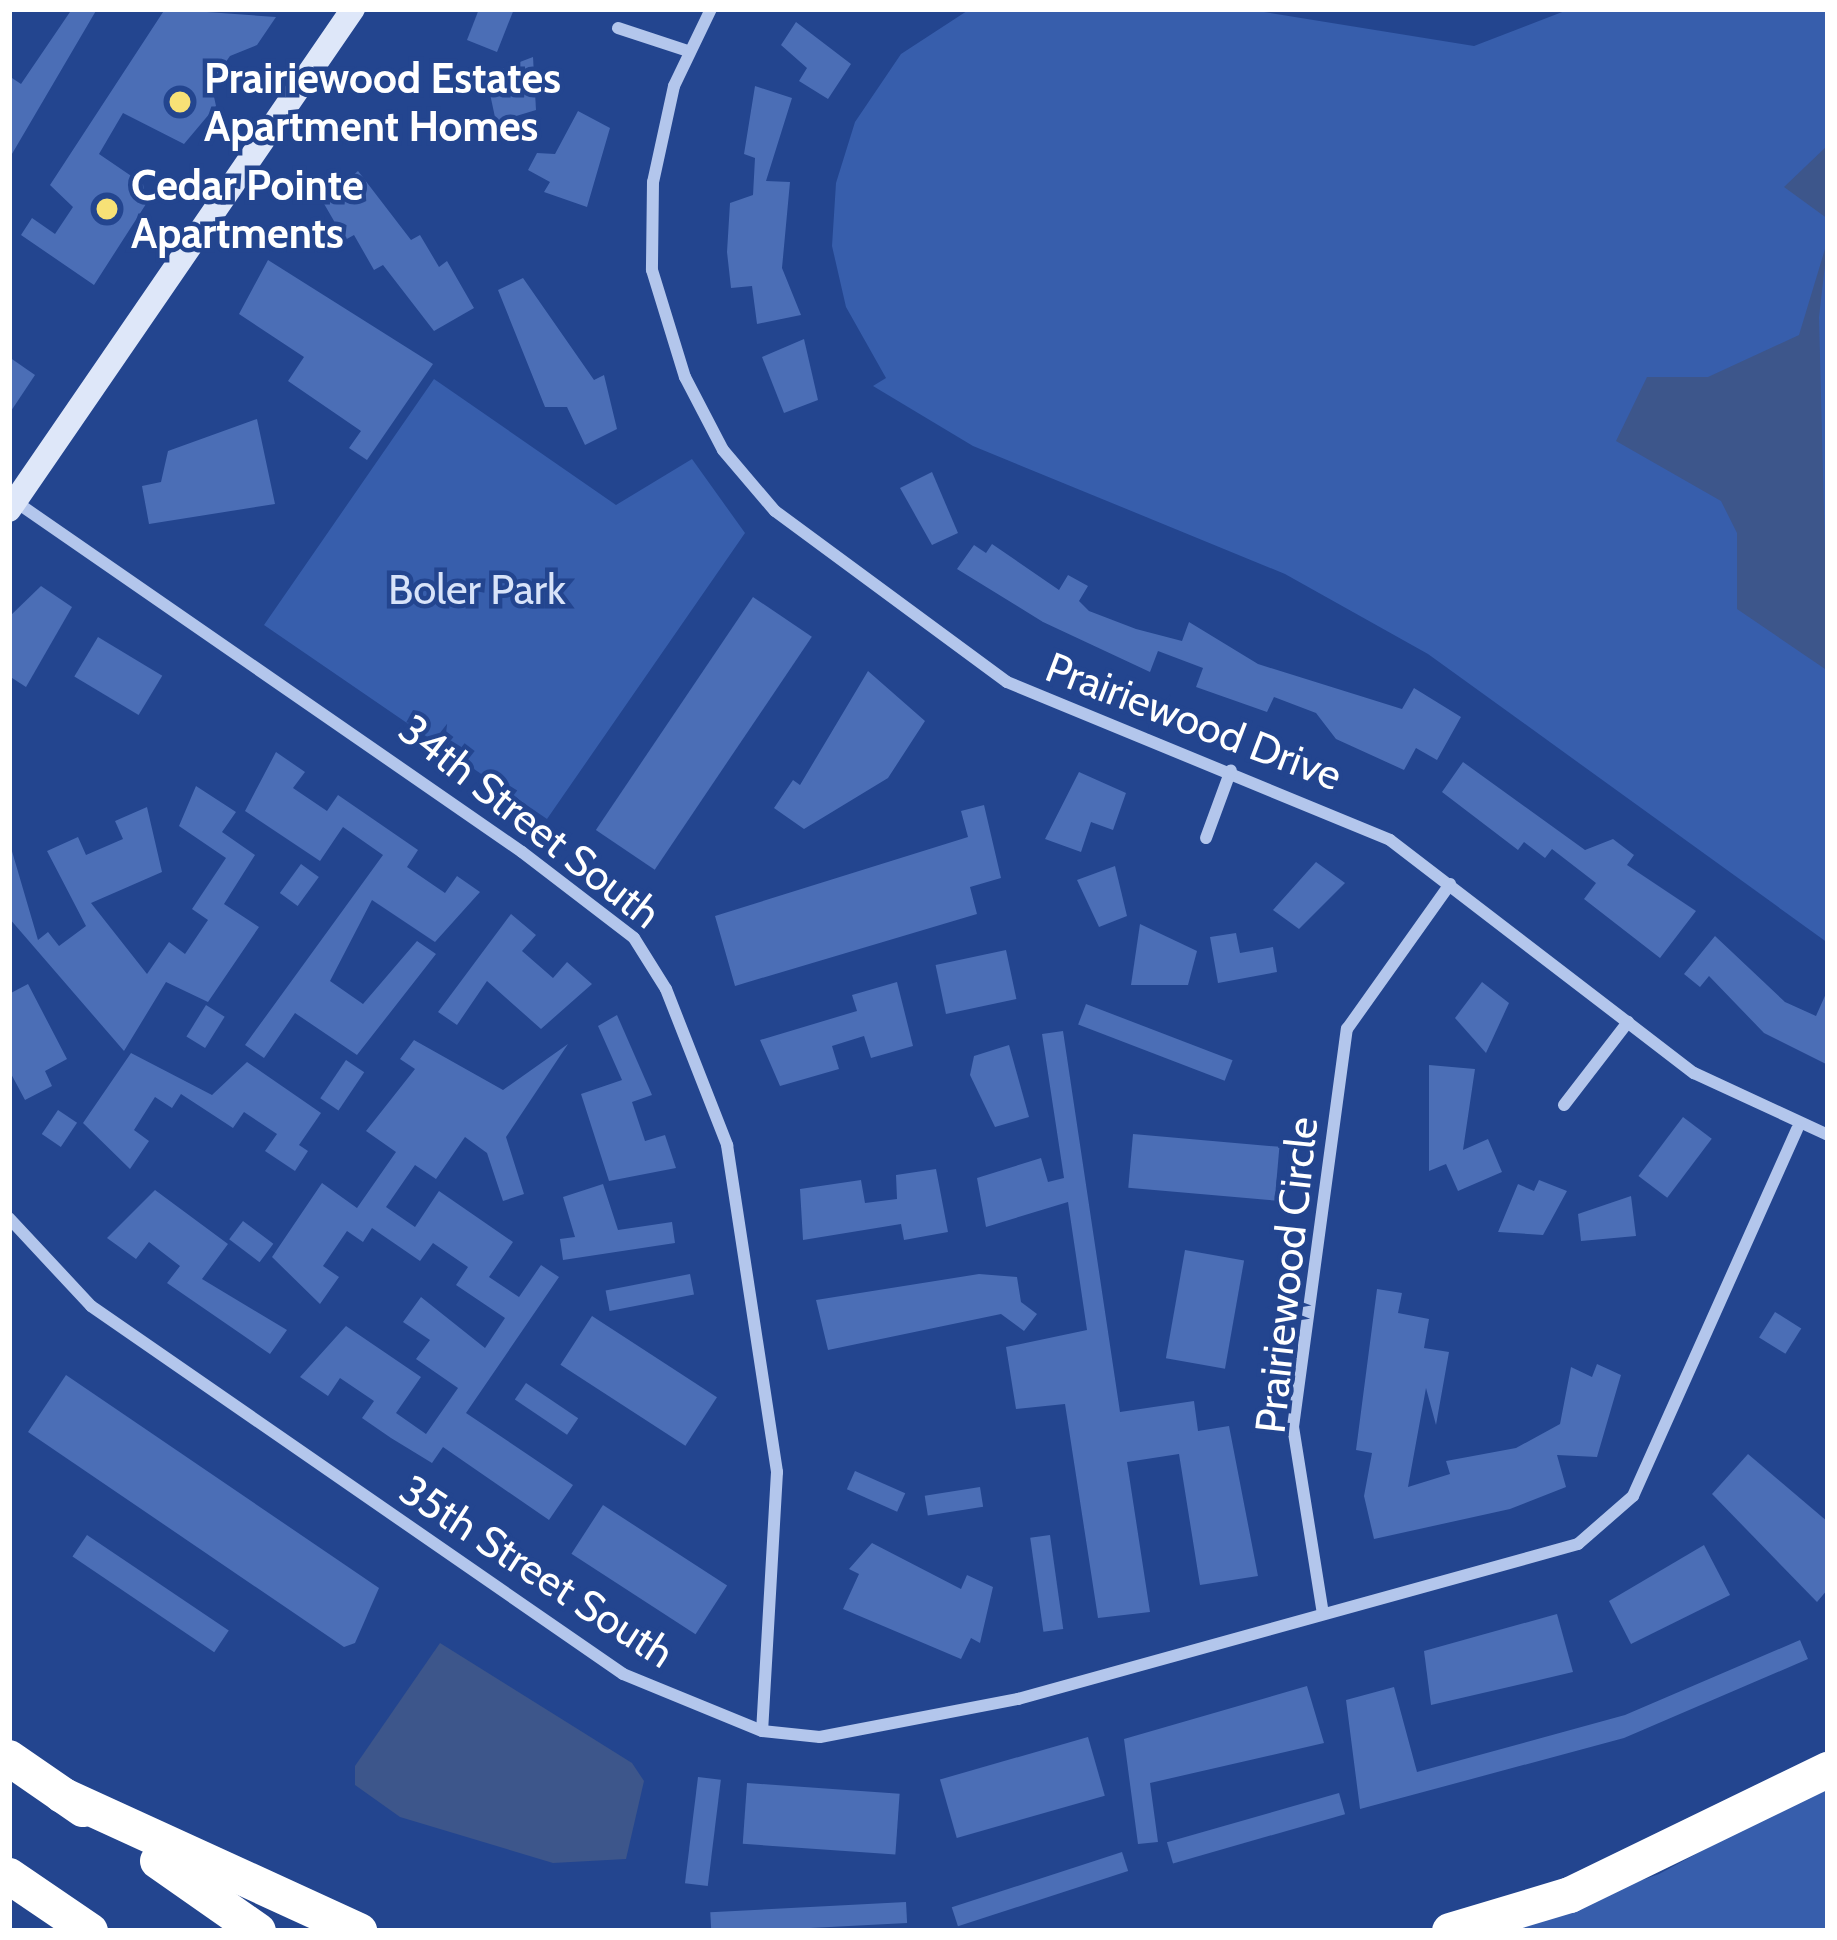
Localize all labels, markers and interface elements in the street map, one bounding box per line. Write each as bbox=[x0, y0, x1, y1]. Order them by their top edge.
place label: Prairiewood Estates Apartment Homes bbox=[204, 53, 561, 152]
marker: Prairiewood Estates Apartment Homes bbox=[167, 89, 193, 115]
place label: Cedar Pointe Apartments bbox=[131, 160, 364, 258]
marker: Cedar Pointe Apartments bbox=[94, 196, 120, 222]
park label: Boler Park bbox=[388, 564, 566, 614]
street label: Prairiewood Drive bbox=[1039, 641, 1349, 801]
street label: 34th Street South bbox=[389, 703, 671, 939]
street label: Prairiewood Circle bbox=[1244, 1114, 1328, 1436]
street label: 35th Street South bbox=[391, 1464, 683, 1678]

